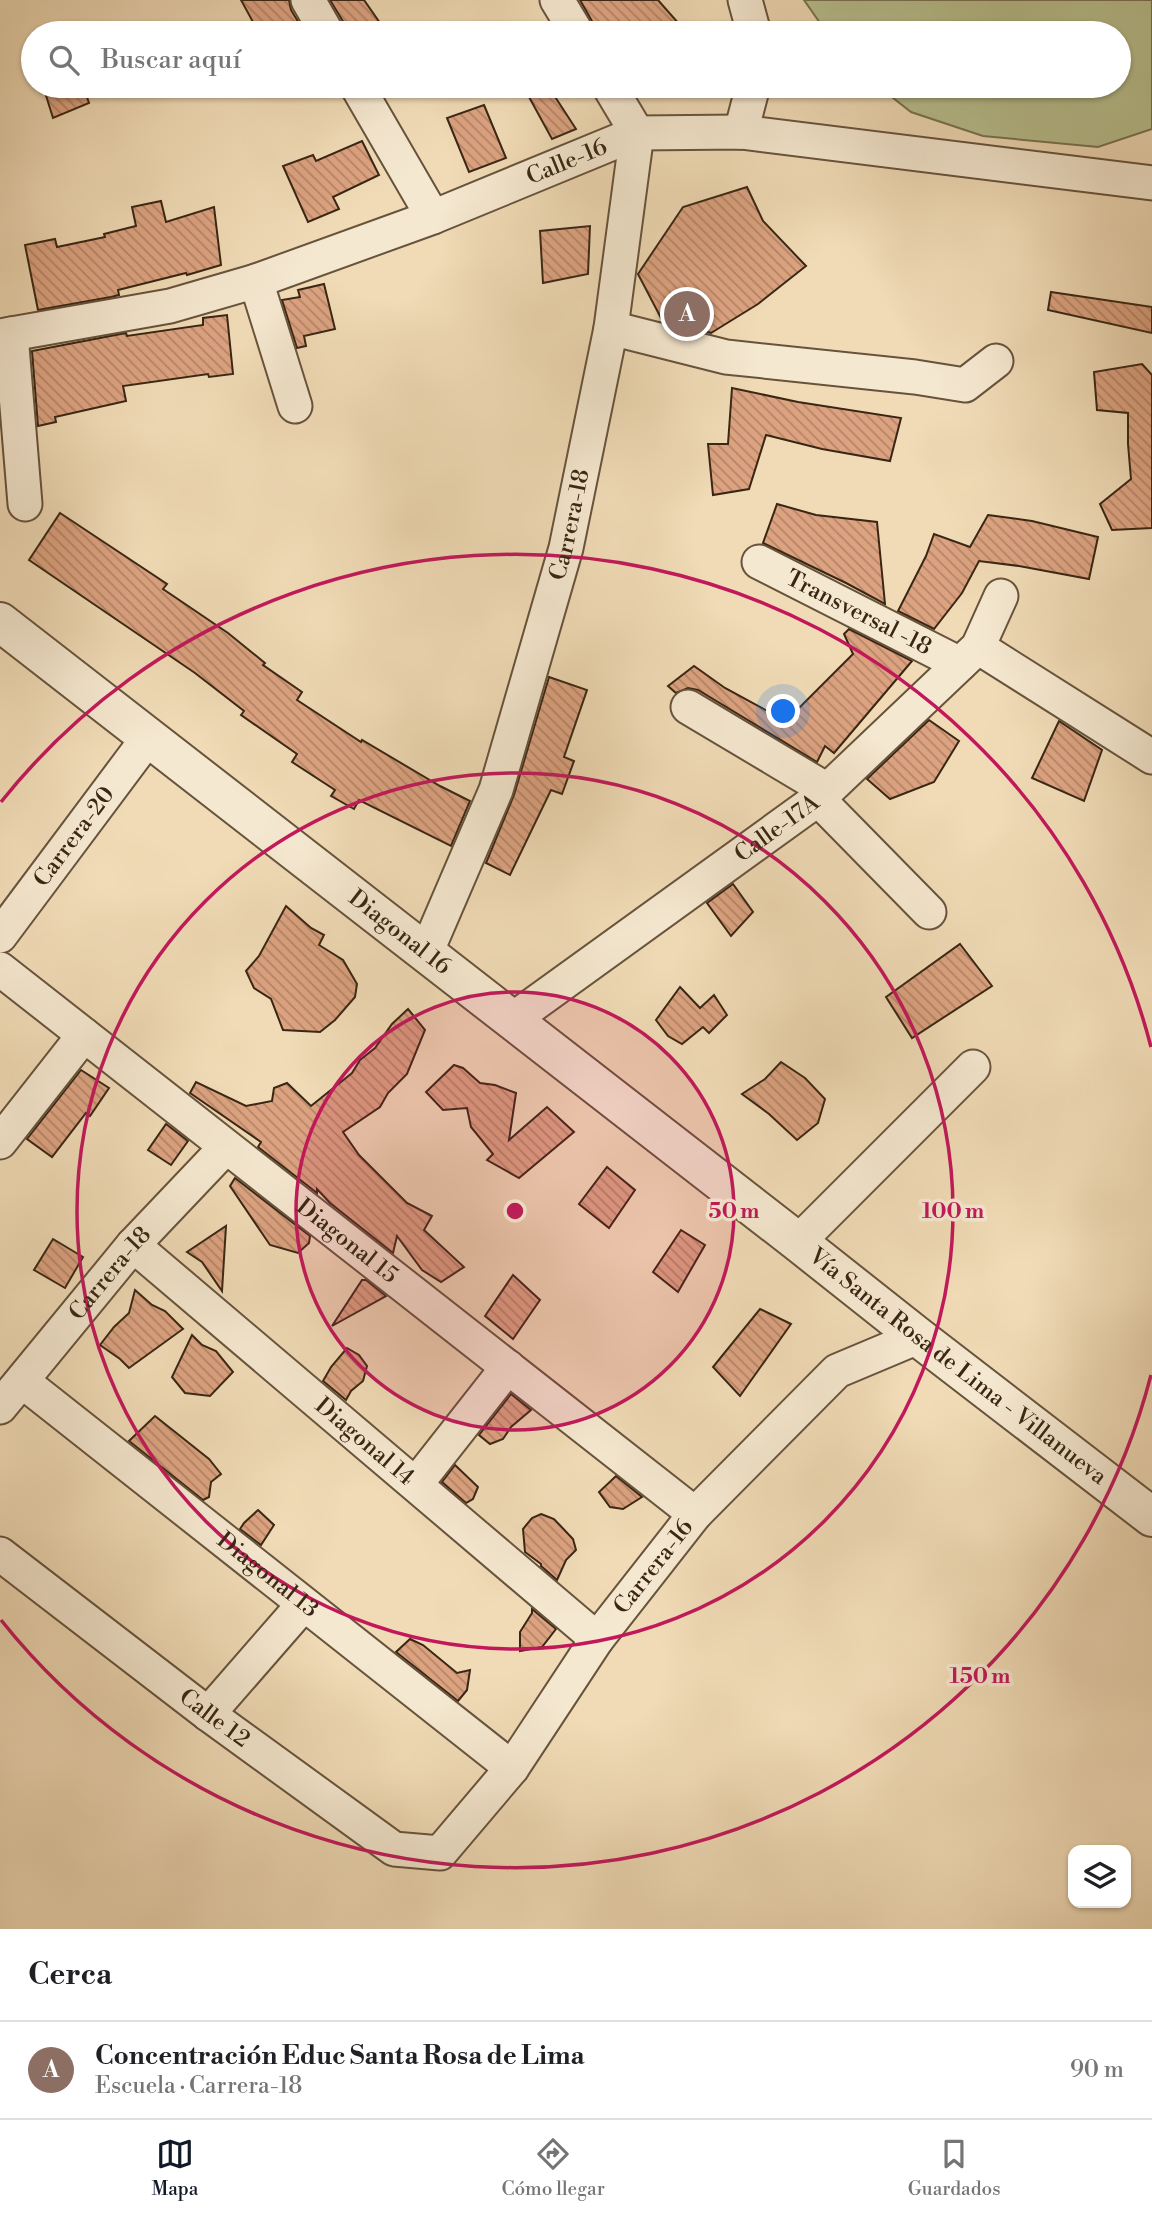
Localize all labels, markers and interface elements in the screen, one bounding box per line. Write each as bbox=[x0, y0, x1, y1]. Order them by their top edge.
search box bbox=[21, 21, 1131, 98]
icon: search bbox=[45, 41, 83, 79]
text: Buscar aquí bbox=[101, 44, 241, 76]
street label: Calle-16 bbox=[522, 133, 611, 191]
pin: A bbox=[664, 288, 710, 340]
street label: Carrera-18 bbox=[543, 466, 596, 584]
street label: Transversal -18 bbox=[781, 564, 936, 661]
your location bbox=[766, 694, 800, 728]
street label: Carrera-20 bbox=[28, 781, 121, 892]
street label: Calle-17A bbox=[729, 788, 826, 869]
street label: Diagonal 16 bbox=[343, 884, 456, 981]
street label: Diagonal 15 bbox=[291, 1193, 403, 1290]
centre of rings bbox=[503, 1199, 527, 1223]
text: 50 m bbox=[709, 1199, 759, 1225]
text: 100 m bbox=[922, 1199, 984, 1225]
street label: Carrera-18 bbox=[63, 1221, 157, 1326]
street label: Vía Santa Rosa de Lima - Villanueva bbox=[802, 1241, 1113, 1491]
street label: Diagonal 14 bbox=[309, 1392, 420, 1492]
street label: Carrera-16 bbox=[608, 1514, 699, 1620]
street label: Diagonal 13 bbox=[211, 1526, 324, 1624]
text: 150 m bbox=[950, 1664, 1010, 1690]
street label: Calle 12 bbox=[173, 1683, 255, 1754]
map controls bbox=[1068, 1845, 1131, 1908]
button: layers bbox=[1068, 1845, 1131, 1908]
text: Cerca bbox=[28, 1956, 112, 1994]
text: Concentración Educ Santa Rosa de Lima bbox=[95, 2040, 585, 2072]
text: A bbox=[43, 2056, 59, 2084]
text: 90 m bbox=[1070, 2056, 1124, 2084]
text: Escuela · Carrera-18 bbox=[95, 2072, 302, 2100]
tab: Mapa bbox=[151, 2135, 198, 2201]
tab: Cómo llegar bbox=[501, 2135, 605, 2201]
tab: Guardados bbox=[908, 2135, 1001, 2201]

